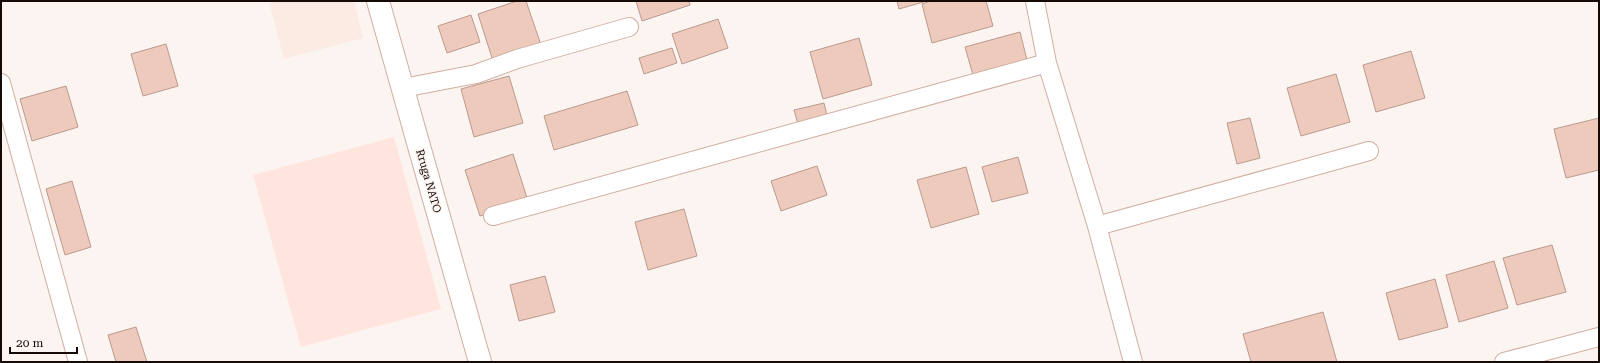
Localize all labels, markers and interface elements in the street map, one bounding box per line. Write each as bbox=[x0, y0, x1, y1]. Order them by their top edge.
street label: Rruga NATO bbox=[413, 148, 444, 215]
scale bar bbox=[10, 329, 77, 355]
text: 20 m bbox=[16, 336, 43, 350]

